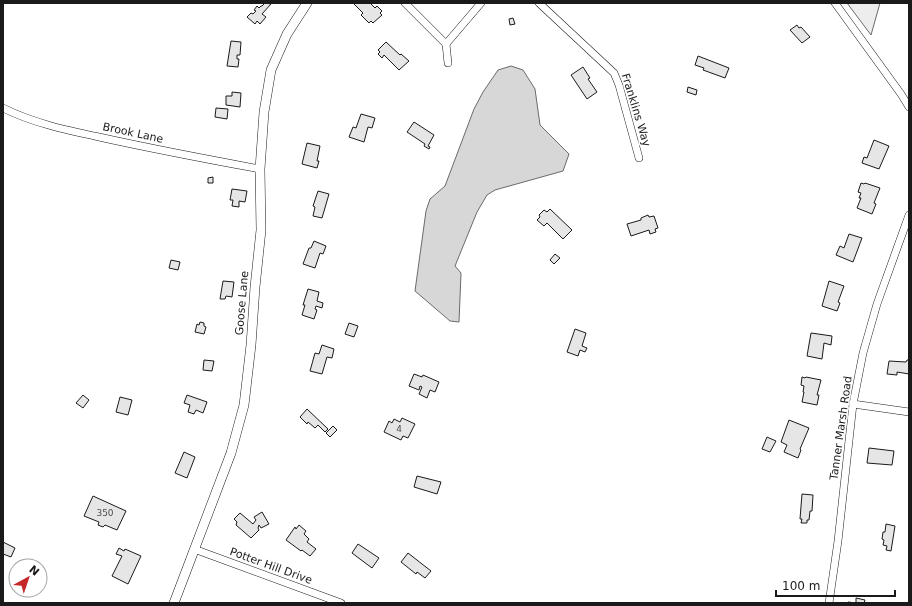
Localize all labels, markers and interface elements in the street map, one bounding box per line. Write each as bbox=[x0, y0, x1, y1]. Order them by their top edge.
street label: Franklins Way bbox=[619, 72, 653, 149]
street label: Brook Lane bbox=[101, 120, 165, 146]
street label: Goose Lane bbox=[233, 270, 251, 336]
street label: Tanner Marsh Road bbox=[827, 375, 855, 482]
house number: 4 bbox=[396, 424, 402, 434]
house number: 350 bbox=[96, 508, 114, 518]
street label: Potter Hill Drive bbox=[228, 545, 314, 587]
north arrow bbox=[8, 558, 48, 598]
text: N bbox=[26, 563, 42, 579]
scale bar bbox=[776, 572, 895, 598]
text: 100 m bbox=[782, 579, 820, 593]

